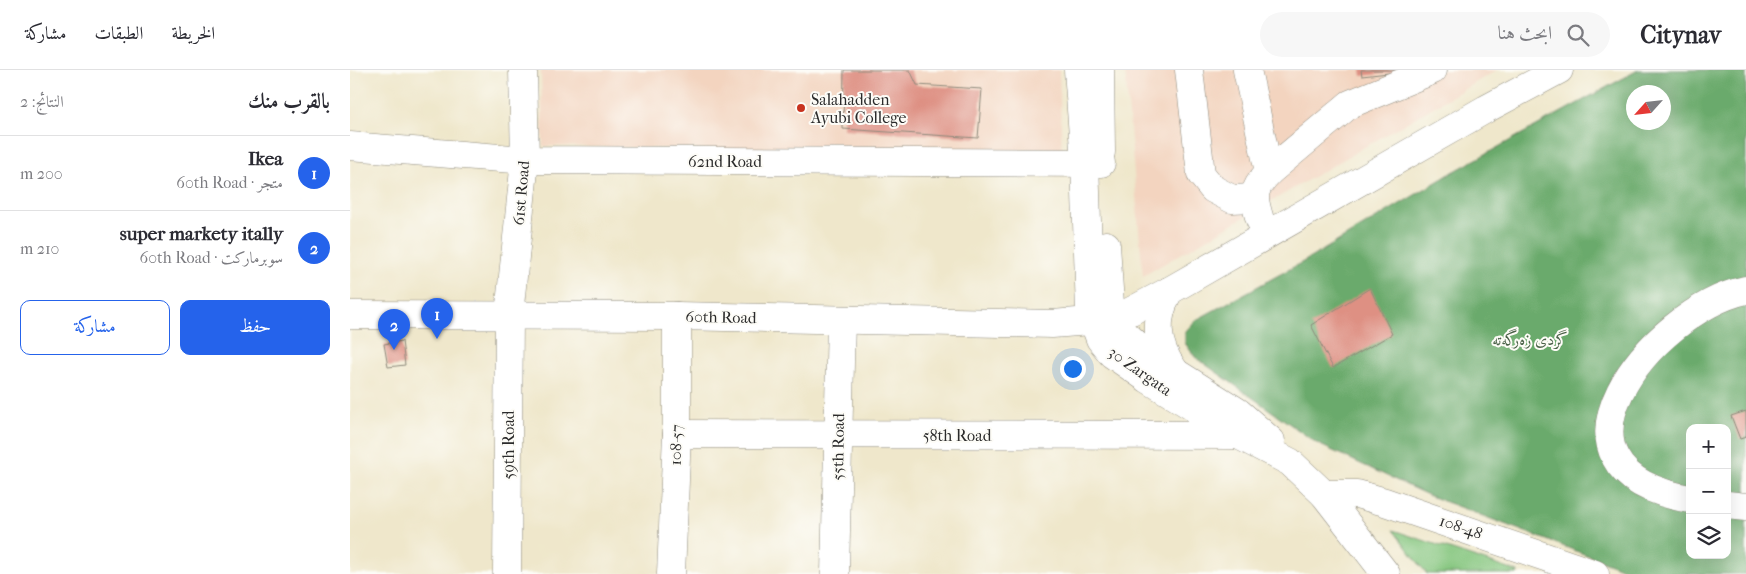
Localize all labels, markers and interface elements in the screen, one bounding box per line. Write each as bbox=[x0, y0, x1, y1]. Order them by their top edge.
search box bbox=[1260, 12, 1610, 57]
icon: search bbox=[1564, 21, 1592, 49]
text: Citynav bbox=[1640, 21, 1721, 49]
text: ابحث هنا bbox=[1497, 22, 1552, 44]
text: مشاركة bbox=[25, 23, 66, 44]
text: الطبقات bbox=[94, 23, 143, 44]
text: الخريطة bbox=[171, 23, 215, 44]
north arrow bbox=[1626, 85, 1671, 130]
text: بالقرب منك bbox=[248, 89, 330, 113]
place label: Salahadden Ayubi College bbox=[810, 90, 907, 127]
text: النتائج: 2 bbox=[20, 92, 64, 111]
marker: Salahadden Ayubi College bbox=[795, 102, 807, 114]
text: Ikea bbox=[248, 148, 283, 170]
street label: 62nd Road bbox=[688, 152, 762, 171]
street label: 61st Road bbox=[509, 160, 533, 226]
text: 200 m bbox=[20, 164, 63, 183]
text: 1 bbox=[311, 164, 317, 183]
text: متجر · 60th Road bbox=[176, 173, 283, 192]
text: super markety itally bbox=[120, 223, 283, 245]
text: 210 m bbox=[20, 239, 59, 258]
text: 2 bbox=[310, 239, 318, 258]
text: سوبرماركت · 60th Road bbox=[140, 248, 283, 267]
pin: 1 bbox=[421, 298, 453, 339]
button: مشاركة bbox=[20, 300, 170, 355]
button: حفظ bbox=[180, 300, 330, 355]
street label: 60th Road bbox=[685, 307, 757, 327]
pin: 2 bbox=[378, 309, 410, 350]
park label: گردی زەرگەتە bbox=[1492, 328, 1568, 350]
street label: 30 Zargata bbox=[1105, 342, 1176, 400]
your location bbox=[1060, 356, 1086, 382]
street label: 59th Road bbox=[499, 410, 518, 480]
street label: 55th Road bbox=[828, 413, 848, 481]
street label: 108-57 bbox=[666, 424, 686, 466]
map controls bbox=[1686, 424, 1731, 559]
button: + bbox=[1686, 424, 1731, 469]
street label: 58th Road bbox=[923, 426, 992, 445]
button: − bbox=[1686, 469, 1731, 514]
street label: 108-48 bbox=[1437, 511, 1485, 543]
button: layers bbox=[1686, 514, 1731, 559]

